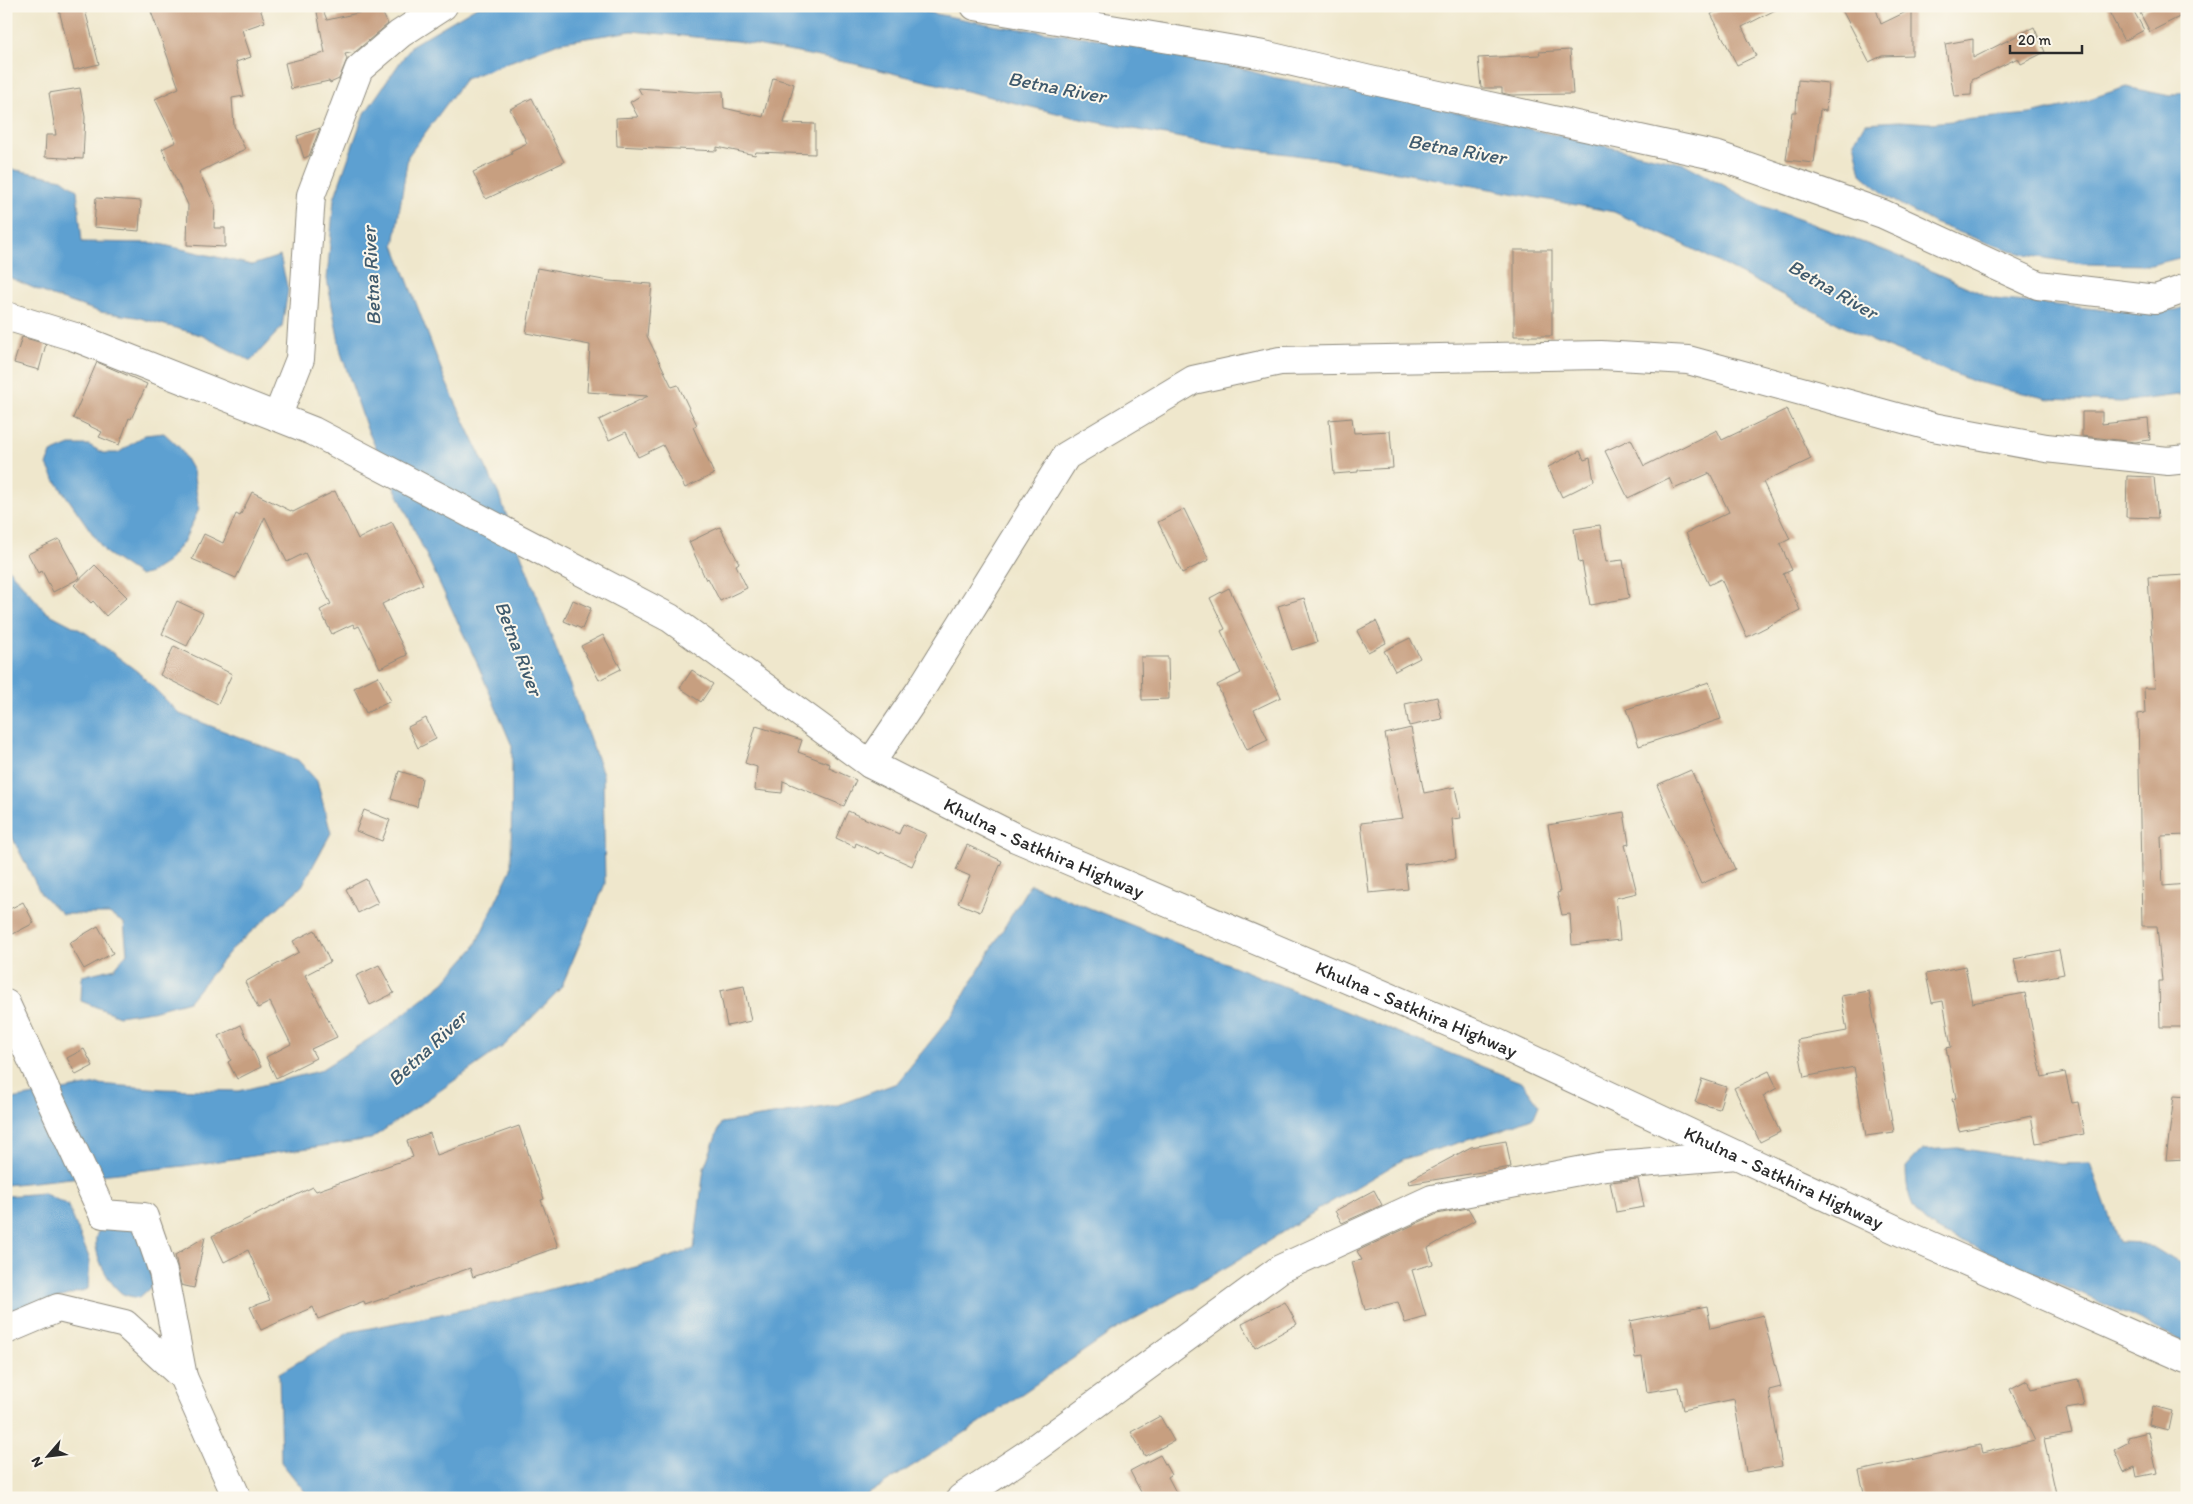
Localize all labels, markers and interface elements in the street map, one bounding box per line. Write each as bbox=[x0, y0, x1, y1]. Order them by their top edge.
scale bar bbox=[2010, 22, 2083, 54]
text: 20 m bbox=[2018, 31, 2052, 49]
water label: Betna River bbox=[1006, 66, 1110, 109]
water label: Betna River bbox=[1406, 129, 1510, 170]
water label: Betna River bbox=[356, 224, 386, 326]
water label: Betna River bbox=[1784, 254, 1884, 325]
water label: Betna River bbox=[490, 597, 549, 701]
street label: Khulna - Satkhira Highway bbox=[940, 792, 1148, 903]
street label: Khulna - Satkhira Highway bbox=[1312, 956, 1522, 1063]
water label: Betna River bbox=[383, 1004, 473, 1091]
street label: Khulna - Satkhira Highway bbox=[1681, 1121, 1887, 1234]
north arrow bbox=[22, 1432, 72, 1482]
text: N bbox=[27, 1454, 47, 1470]

